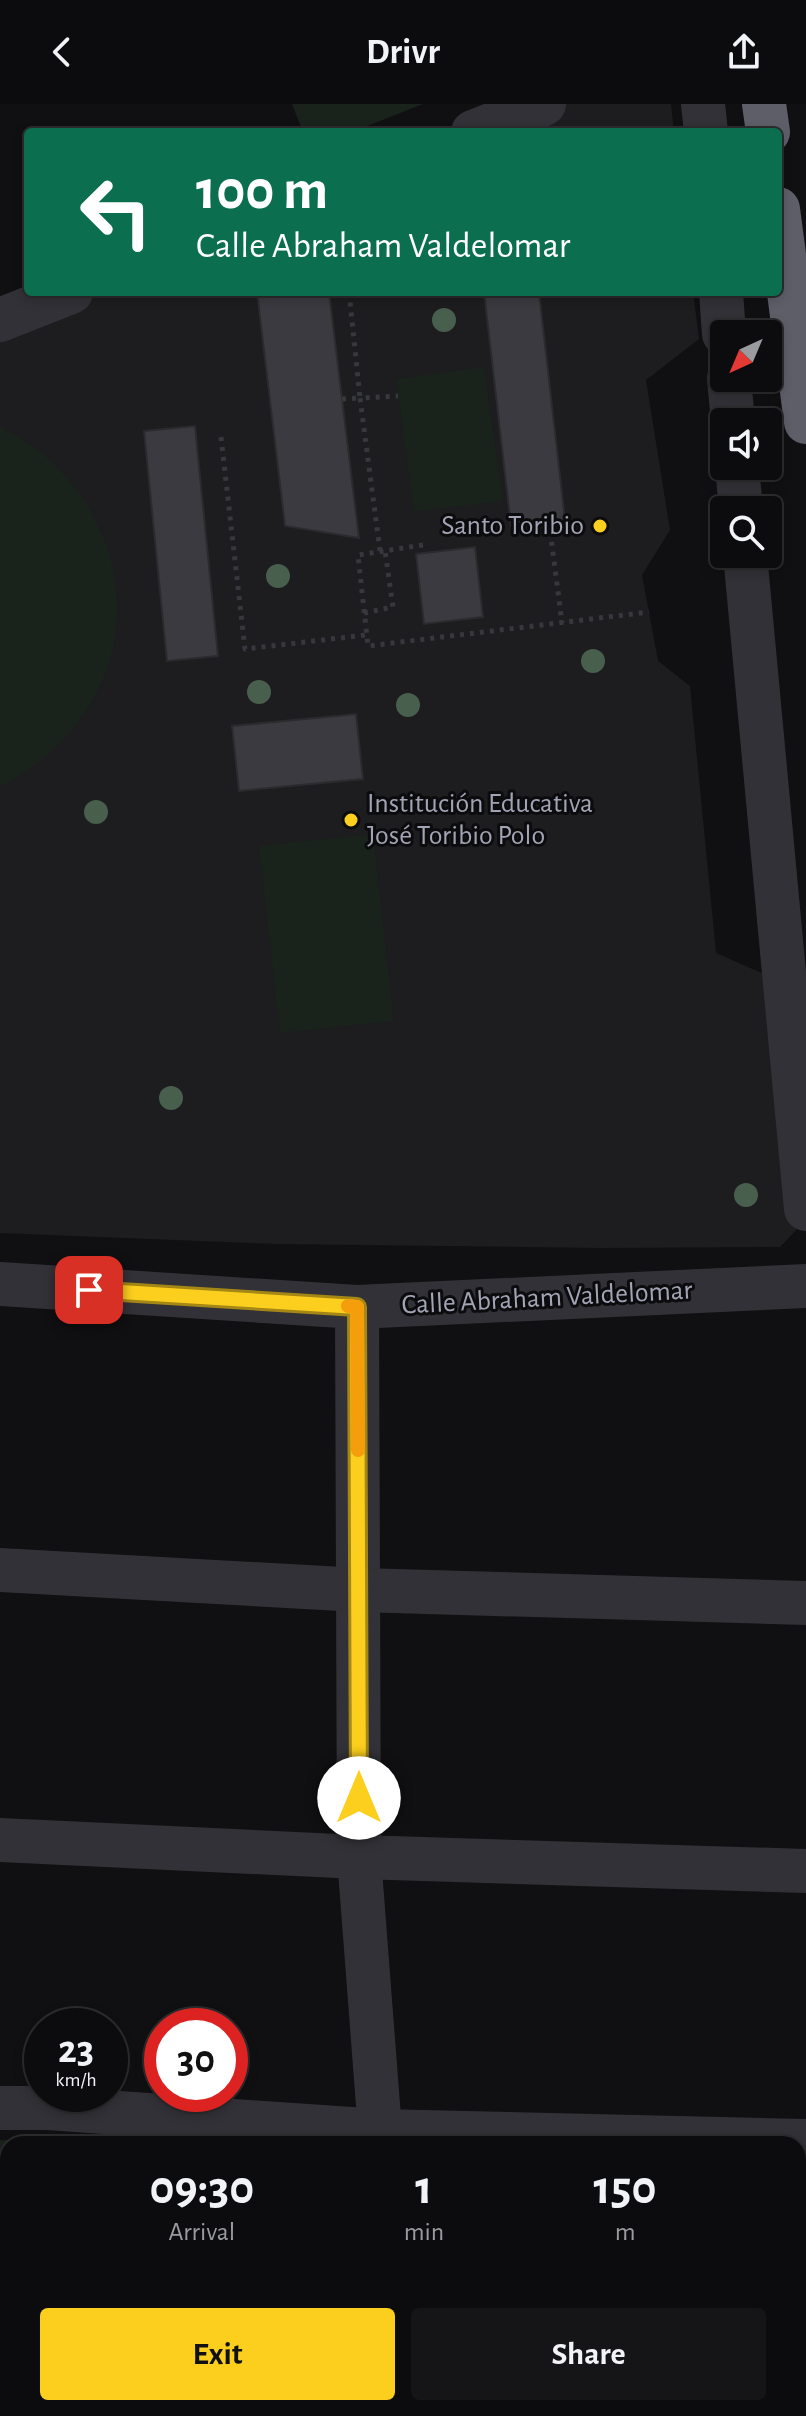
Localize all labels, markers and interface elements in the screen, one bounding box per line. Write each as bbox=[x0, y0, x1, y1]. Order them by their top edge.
icon: back bbox=[40, 30, 84, 74]
icon: share bbox=[722, 30, 766, 74]
text: Drivr bbox=[366, 34, 440, 70]
icon: left bbox=[64, 160, 168, 264]
text: 100 m bbox=[196, 163, 328, 219]
text: Calle Abraham Valdelomar bbox=[196, 228, 570, 264]
north arrow bbox=[710, 320, 782, 392]
map controls bbox=[710, 320, 782, 568]
button: sound bbox=[710, 408, 782, 480]
button: search bbox=[710, 496, 782, 568]
place label: Santo Toribio bbox=[441, 512, 584, 540]
marker: Santo Toribio bbox=[591, 517, 609, 535]
place label: Institución Educativa José Toribio Polo bbox=[367, 790, 593, 850]
marker: Institución Educativa José Toribio Polo bbox=[342, 811, 360, 829]
pin bbox=[55, 1256, 123, 1324]
icon: arrive bbox=[67, 1268, 111, 1312]
street label: Calle Abraham Valdelomar bbox=[401, 1276, 693, 1320]
position arrow bbox=[317, 1756, 401, 1840]
speed limit sign: 30 bbox=[144, 2008, 248, 2112]
text: 23 bbox=[58, 2030, 94, 2070]
text: km/h bbox=[55, 2070, 97, 2090]
text: 09:30 bbox=[149, 2165, 254, 2213]
text: 1 bbox=[415, 2165, 433, 2213]
text: 150 bbox=[594, 2165, 657, 2213]
text: Arrival bbox=[168, 2219, 235, 2245]
text: min bbox=[404, 2219, 444, 2245]
text: m bbox=[615, 2219, 636, 2245]
button: Exit bbox=[40, 2308, 395, 2400]
button: Share bbox=[411, 2308, 766, 2400]

